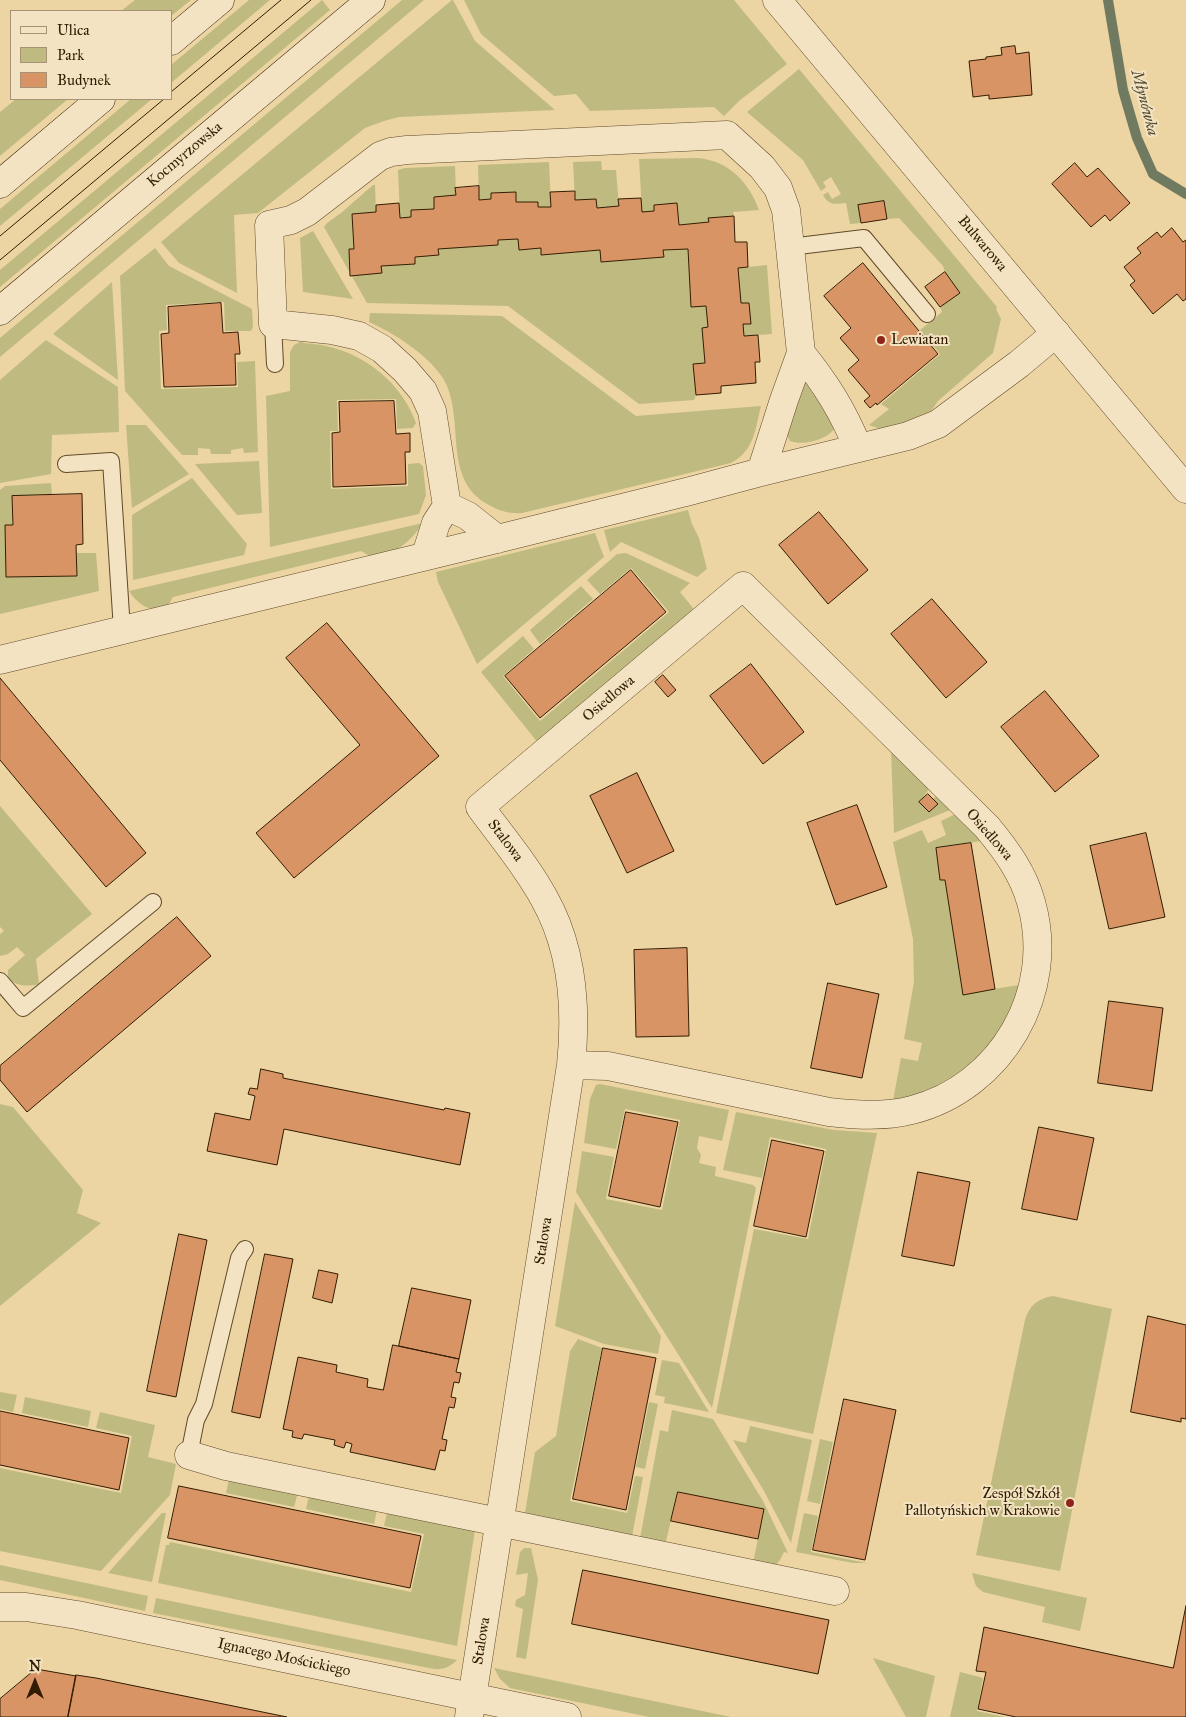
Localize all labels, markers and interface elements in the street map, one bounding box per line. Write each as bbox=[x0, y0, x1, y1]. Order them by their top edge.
legend bbox=[10, 10, 172, 100]
text: Ulica bbox=[57, 21, 90, 39]
text: Park bbox=[57, 46, 84, 64]
water label: Młynówka bbox=[1126, 68, 1162, 138]
text: Budynek bbox=[57, 71, 111, 89]
street label: Kocmyrzowska bbox=[144, 118, 226, 192]
street label: Bulwarowa bbox=[954, 212, 1010, 276]
place label: Lewiatan bbox=[891, 331, 948, 349]
marker: Lewiatan bbox=[875, 334, 887, 346]
street label: Osiedlowa bbox=[579, 672, 639, 726]
street label: Osiedlowa bbox=[962, 806, 1016, 864]
street label: Stalowa bbox=[483, 816, 527, 866]
street label: Stalowa bbox=[531, 1216, 557, 1266]
place label: Zespół Szkół Pallotyńskich w Krakowie bbox=[905, 1485, 1060, 1520]
marker: Zespół Szkół Pallotyńskich w Krakowie bbox=[1064, 1497, 1076, 1509]
street label: Stalowa bbox=[469, 1616, 495, 1666]
street label: Ignacego Mościckiego bbox=[216, 1635, 352, 1681]
north arrow bbox=[10, 1657, 60, 1707]
text: N bbox=[29, 1658, 41, 1675]

